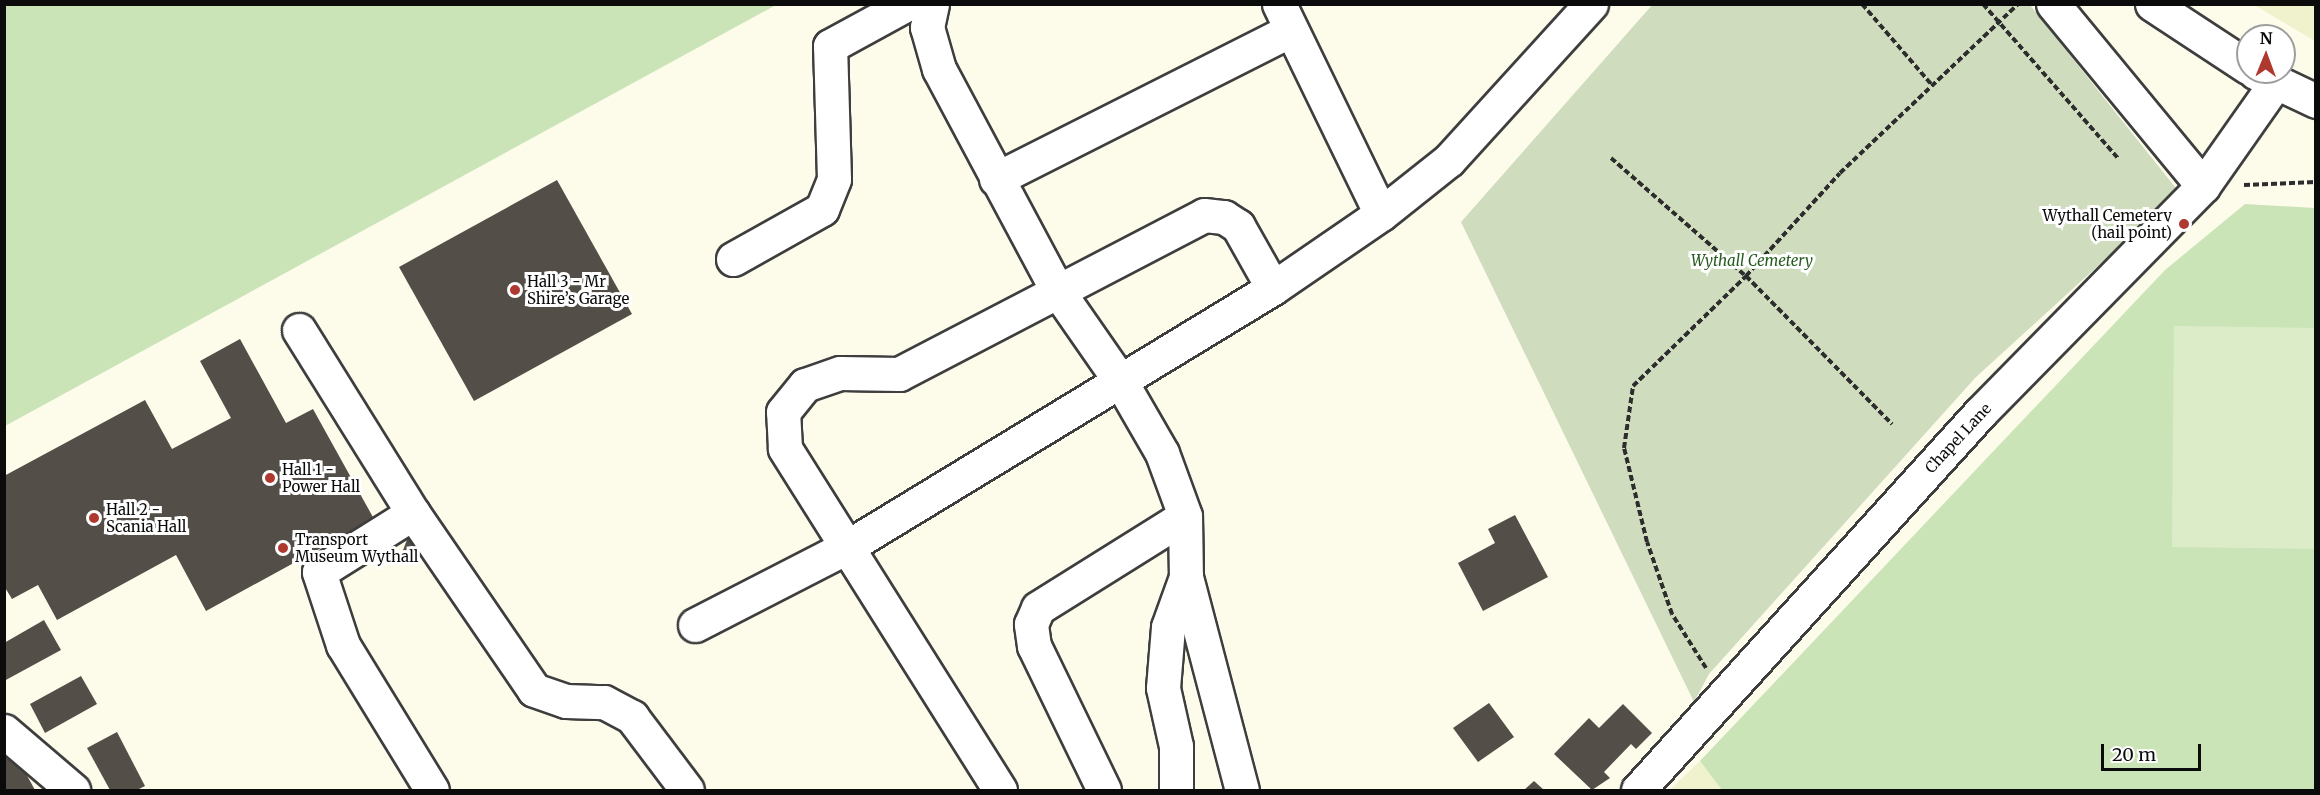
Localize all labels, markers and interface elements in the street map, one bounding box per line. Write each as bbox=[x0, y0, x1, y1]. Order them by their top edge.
north arrow bbox=[2236, 24, 2296, 84]
text: N bbox=[2260, 28, 2273, 48]
place label: Wythall Cemetery (hail point) bbox=[2043, 206, 2172, 241]
marker: Wythall Cemetery (hail point) bbox=[2177, 217, 2191, 231]
park label: Wythall Cemetery bbox=[1691, 252, 1813, 270]
place label: Hall 3 - Mr Shire’s Garage bbox=[527, 272, 629, 307]
marker: Hall 3 - Mr Shire’s Garage bbox=[508, 283, 522, 297]
street label: Chapel Lane bbox=[1921, 399, 1995, 477]
place label: Hall 1 - Power Hall bbox=[282, 460, 360, 495]
marker: Hall 1 - Power Hall bbox=[263, 471, 277, 485]
place label: Hall 2 - Scania Hall bbox=[106, 500, 186, 535]
marker: Hall 2 - Scania Hall bbox=[87, 511, 101, 525]
place label: Transport Museum Wythall bbox=[295, 530, 418, 565]
marker: Transport Museum Wythall bbox=[276, 541, 290, 555]
scale bar bbox=[2104, 732, 2204, 770]
text: 20 m bbox=[2112, 743, 2156, 766]

